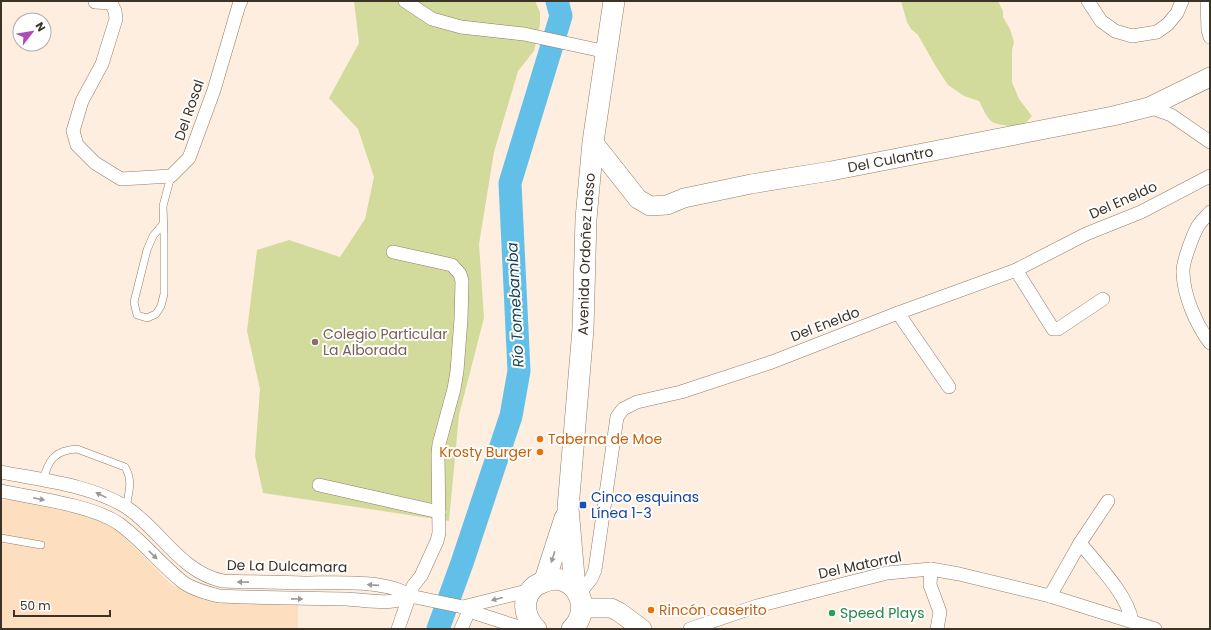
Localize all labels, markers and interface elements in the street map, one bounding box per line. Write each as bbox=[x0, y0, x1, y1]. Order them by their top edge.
north arrow bbox=[12, 12, 52, 52]
text: N bbox=[32, 19, 50, 35]
street label: Del Rosal bbox=[169, 77, 209, 143]
street label: Del Culantro bbox=[846, 141, 935, 178]
street label: Avenida Ordoñez Lasso bbox=[573, 172, 600, 336]
street label: Del Eneldo bbox=[1086, 176, 1160, 224]
water label: Río Tomebamba bbox=[501, 242, 529, 368]
street label: Del Eneldo bbox=[788, 302, 862, 346]
place label: Colegio Particular La Alborada bbox=[323, 324, 447, 360]
marker: Colegio Particular La Alborada bbox=[310, 337, 320, 347]
place label: Taberna de Moe bbox=[548, 429, 662, 449]
marker: Taberna de Moe bbox=[535, 434, 545, 444]
place label: Krosty Burger bbox=[439, 442, 532, 462]
marker: Krosty Burger bbox=[535, 447, 545, 457]
place label: Cinco esquinas Línea 1-3 bbox=[591, 487, 699, 523]
one-way arrow bbox=[95, 492, 107, 498]
one-way arrow bbox=[33, 496, 45, 502]
marker: Cinco esquinas Línea 1-3 bbox=[578, 500, 588, 510]
street label: Del Matorral bbox=[817, 546, 903, 584]
one-way arrow bbox=[148, 550, 158, 560]
one-way arrow bbox=[549, 552, 555, 564]
street label: De La Dulcamara bbox=[227, 555, 347, 577]
one-way arrow bbox=[236, 579, 249, 585]
one-way arrow bbox=[367, 582, 379, 589]
scale bar bbox=[14, 592, 110, 618]
one-way arrow bbox=[291, 596, 304, 602]
one-way arrow bbox=[491, 596, 503, 602]
text: 50 m bbox=[20, 597, 51, 614]
place label: Rincón caserito bbox=[659, 600, 767, 620]
place label: Speed Plays bbox=[840, 603, 924, 623]
marker: Rincón caserito bbox=[646, 605, 656, 615]
marker: Speed Plays bbox=[827, 608, 837, 618]

